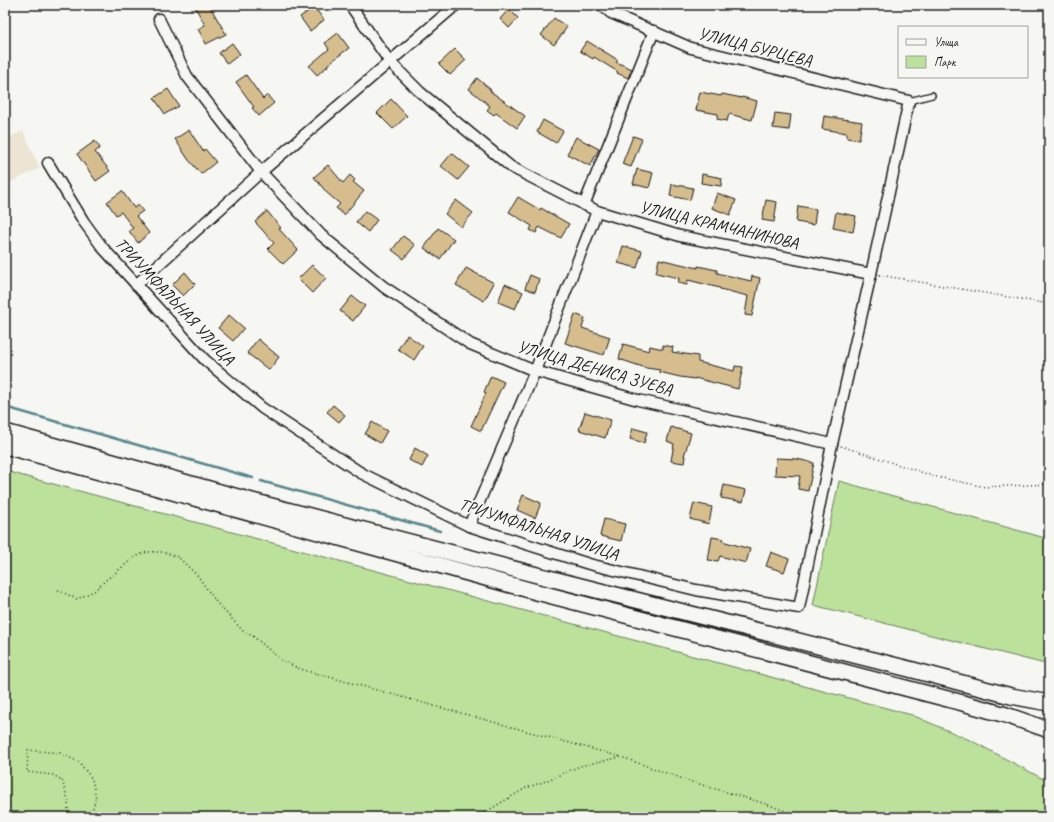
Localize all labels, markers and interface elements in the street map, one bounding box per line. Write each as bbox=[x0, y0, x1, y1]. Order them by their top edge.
street label: УЛИЦА БУРЦЕВА bbox=[696, 23, 814, 71]
legend bbox=[898, 26, 1028, 78]
text: Улица bbox=[934, 34, 959, 50]
text: Парк bbox=[934, 54, 957, 70]
street label: УЛИЦА КРАМЧАНИНОВА bbox=[638, 197, 801, 254]
street label: ТРИУМФАЛЬНАЯ УЛИЦА bbox=[111, 233, 240, 369]
street label: УЛИЦА ДЕНИСА ЗУЕВА bbox=[515, 336, 675, 400]
street label: ТРИУМФАЛЬНАЯ УЛИЦА bbox=[457, 493, 622, 565]

